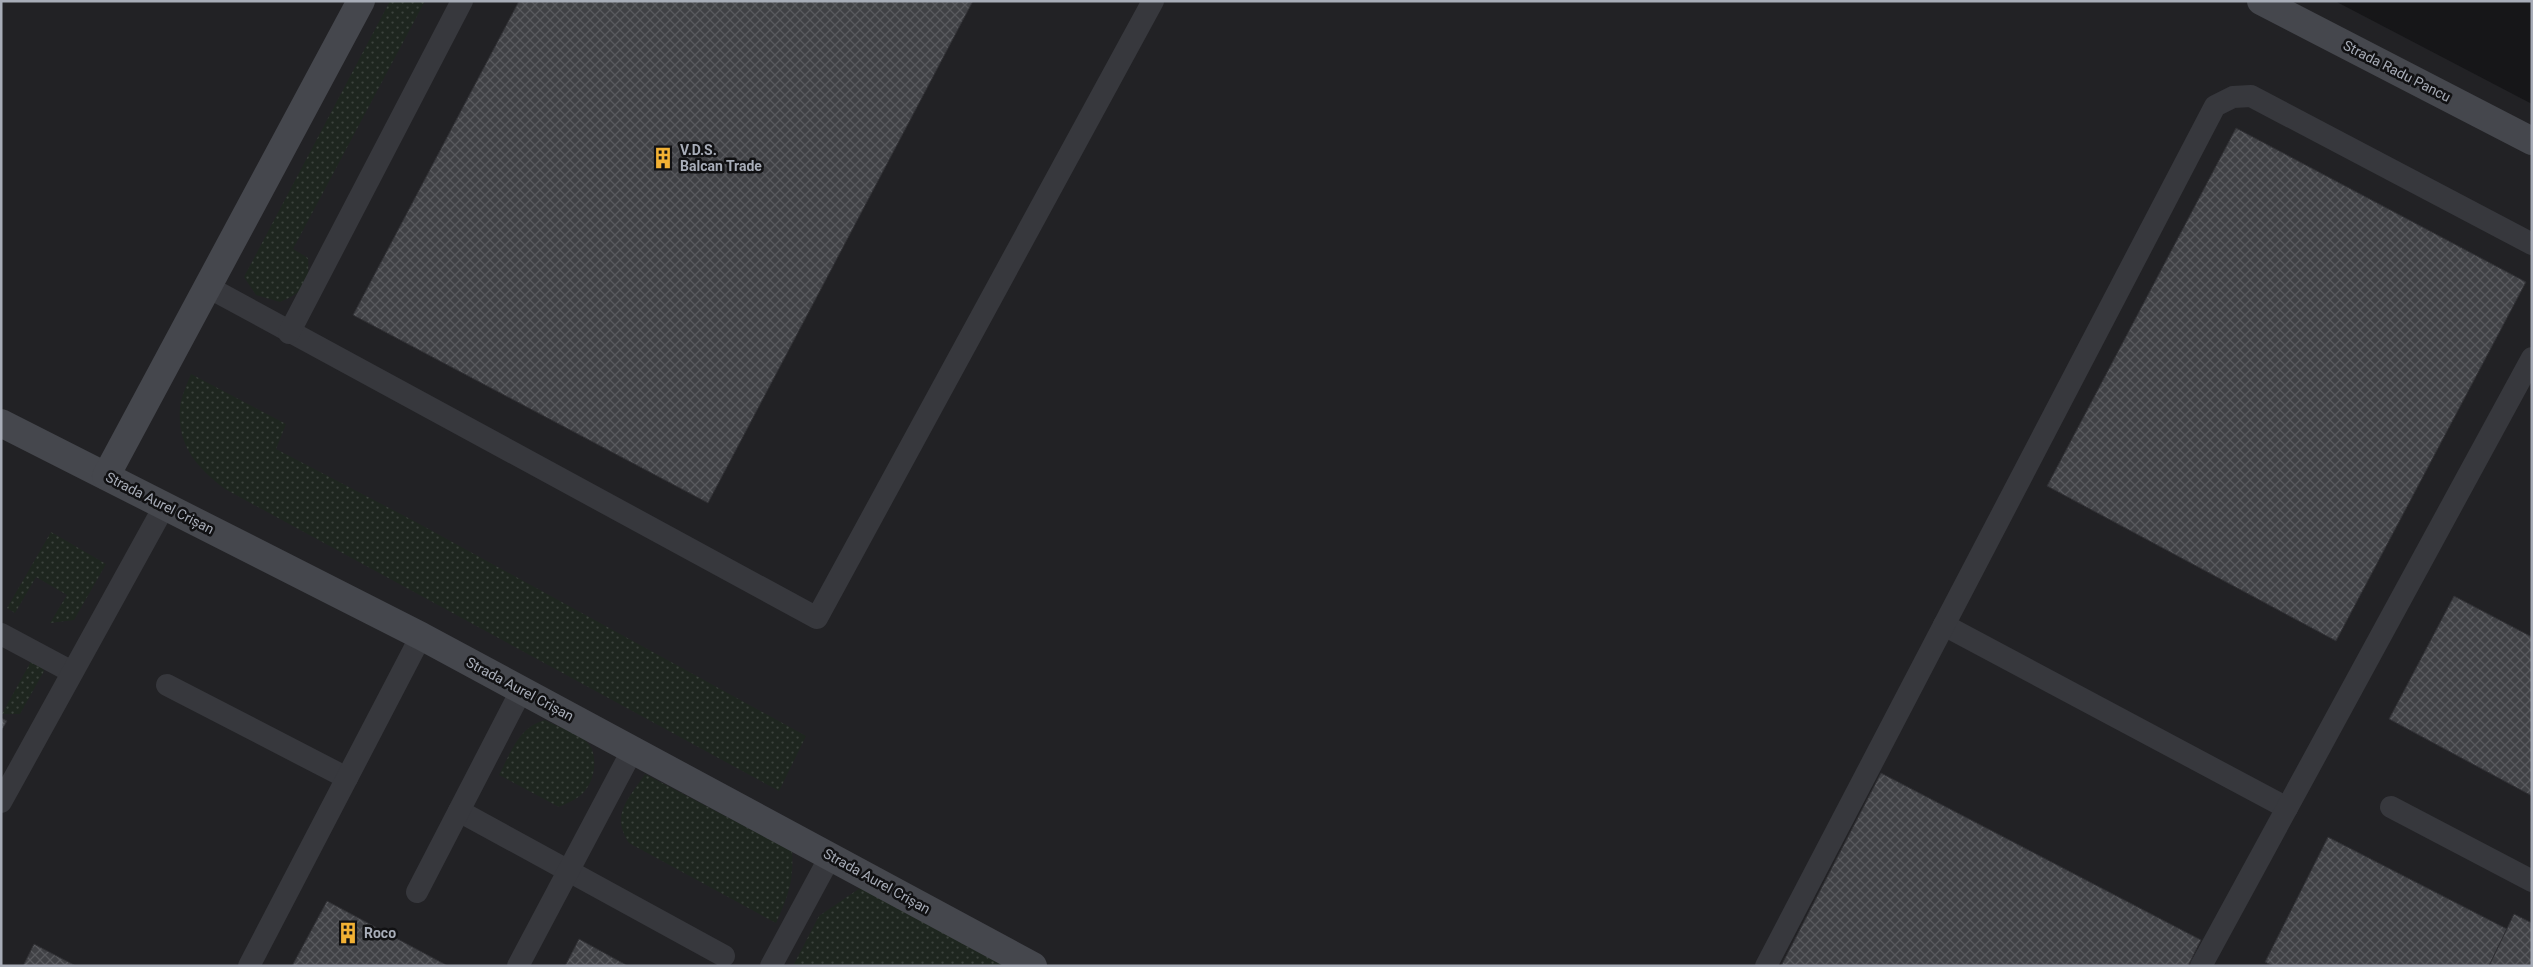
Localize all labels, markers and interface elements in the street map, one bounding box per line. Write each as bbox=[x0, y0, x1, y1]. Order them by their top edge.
street label: Strada Radu Pancu bbox=[2341, 37, 2453, 105]
place label: V.D.S. Balcan Trade bbox=[680, 142, 762, 174]
building icon: V.D.S. Balcan Trade bbox=[650, 145, 676, 171]
street label: Strada Aurel Crișan bbox=[103, 469, 217, 538]
street label: Strada Aurel Crișan bbox=[463, 654, 577, 725]
street label: Strada Aurel Crișan bbox=[820, 845, 933, 918]
building icon: Roco bbox=[335, 920, 361, 946]
place label: Roco bbox=[364, 925, 396, 941]

